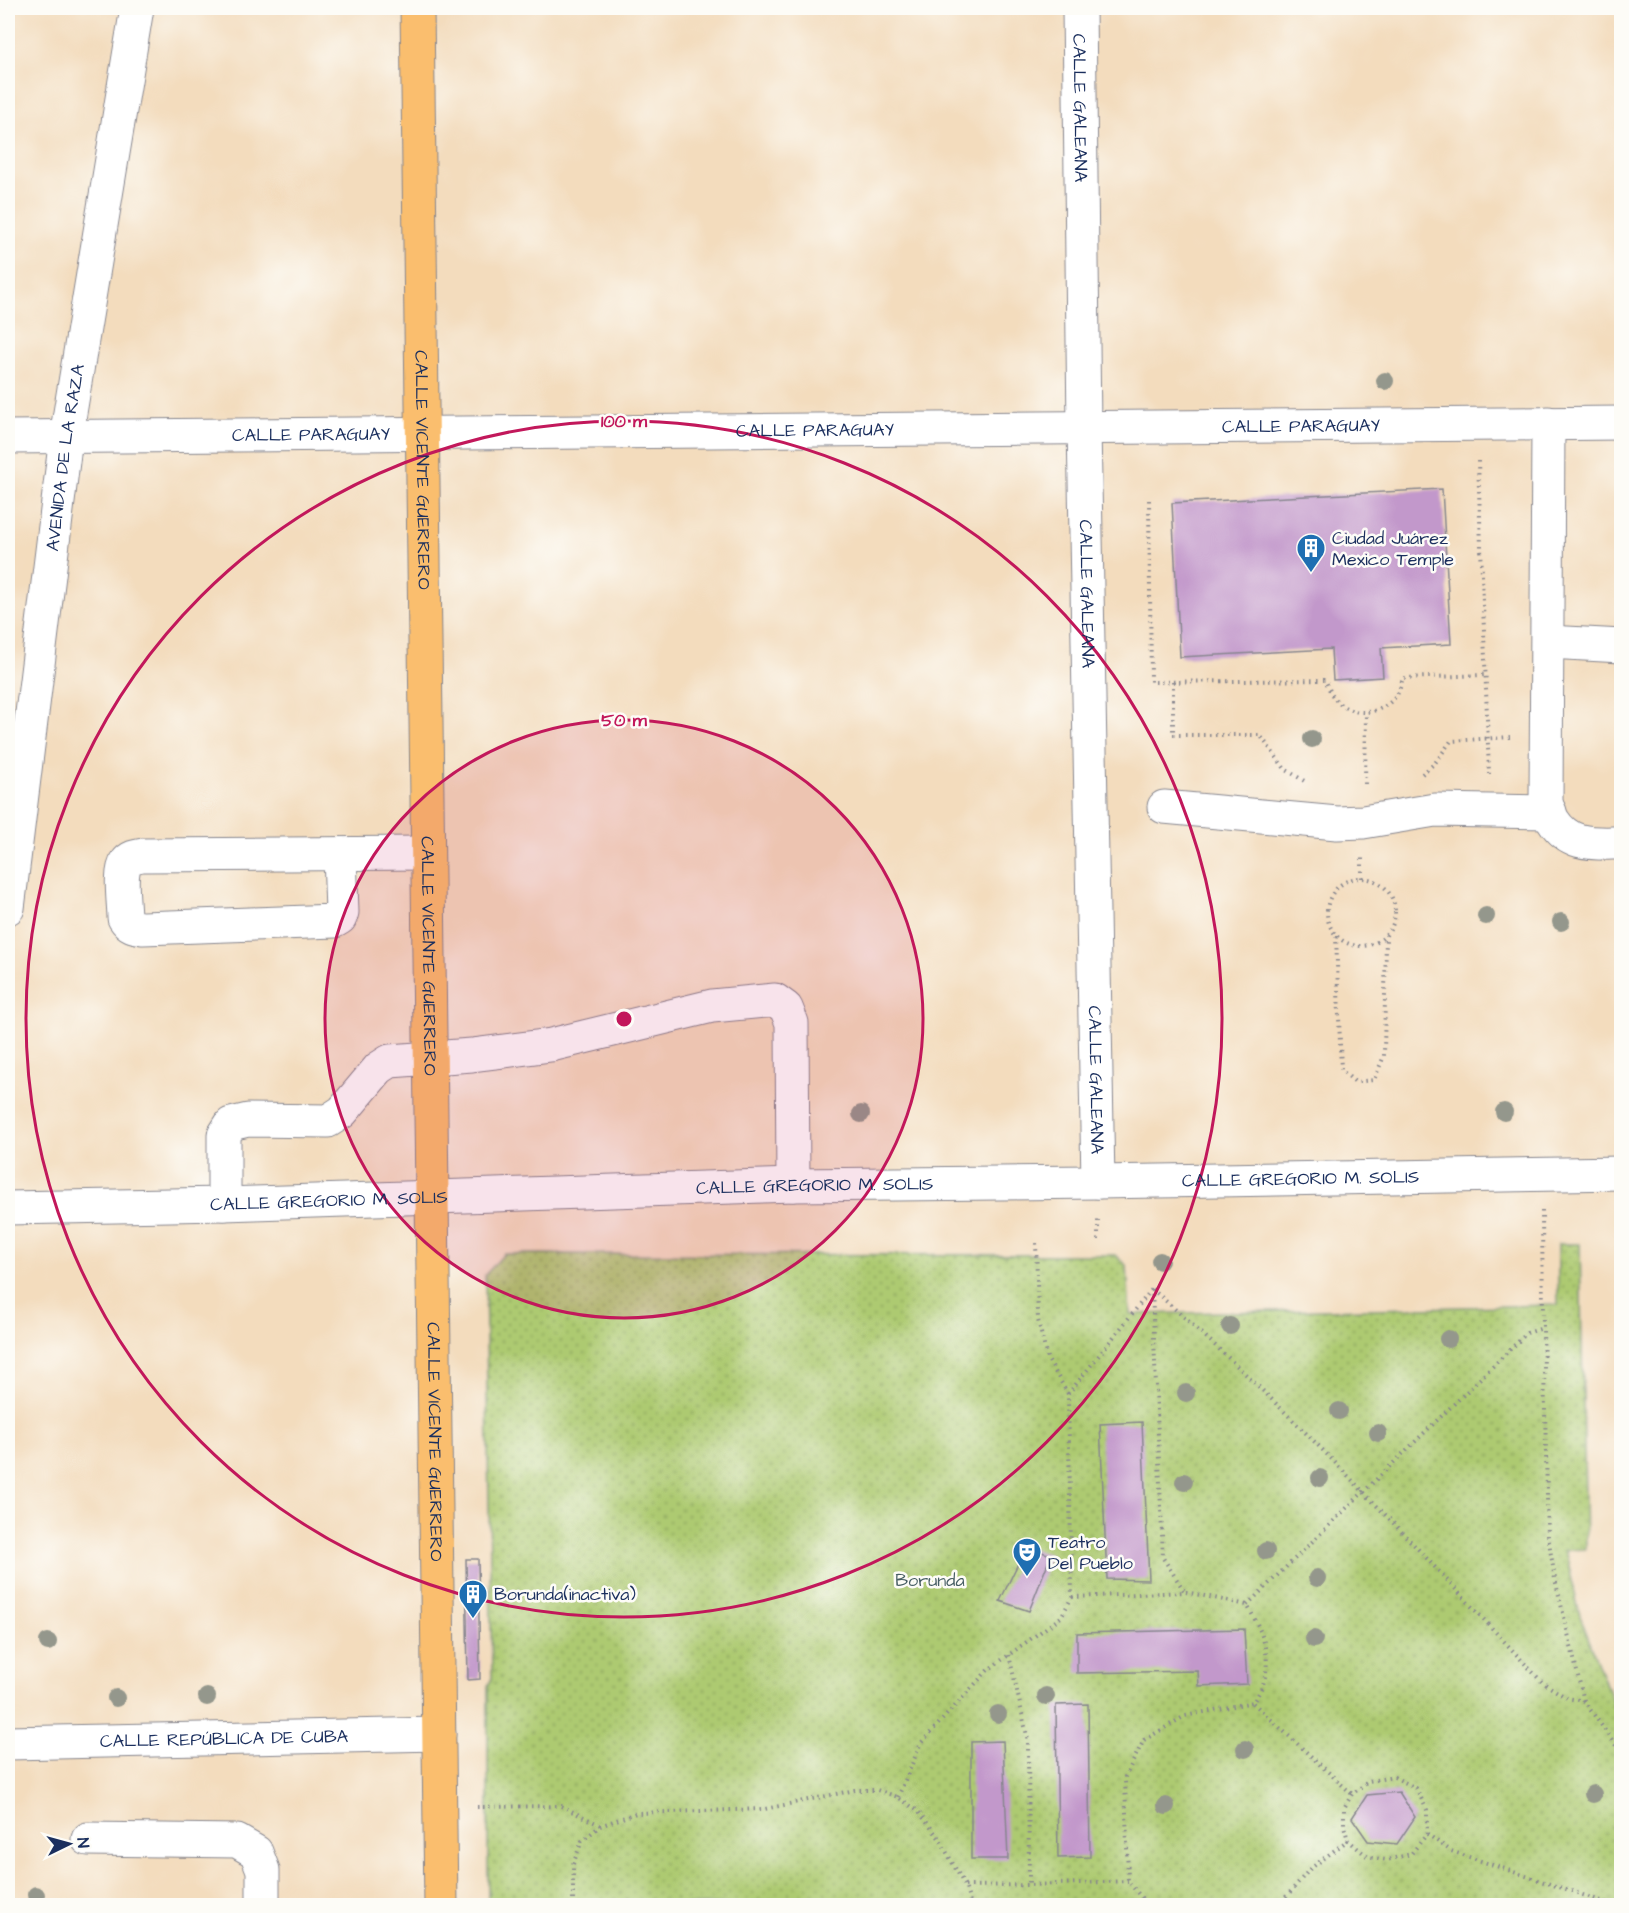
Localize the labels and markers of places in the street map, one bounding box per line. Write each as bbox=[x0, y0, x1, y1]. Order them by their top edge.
place label: Ciudad Juárez Mexico Temple bbox=[1332, 526, 1454, 572]
building icon: Ciudad Juárez Mexico Temple bbox=[1295, 532, 1327, 574]
centre of rings bbox=[614, 1009, 634, 1029]
place label: Teatro Del Pueblo bbox=[1048, 1530, 1133, 1576]
theatre icon: Teatro Del Pueblo bbox=[1011, 1536, 1043, 1578]
building icon: Borunda(inactiva) bbox=[457, 1578, 489, 1620]
place label: Borunda(inactiva) bbox=[494, 1582, 636, 1607]

